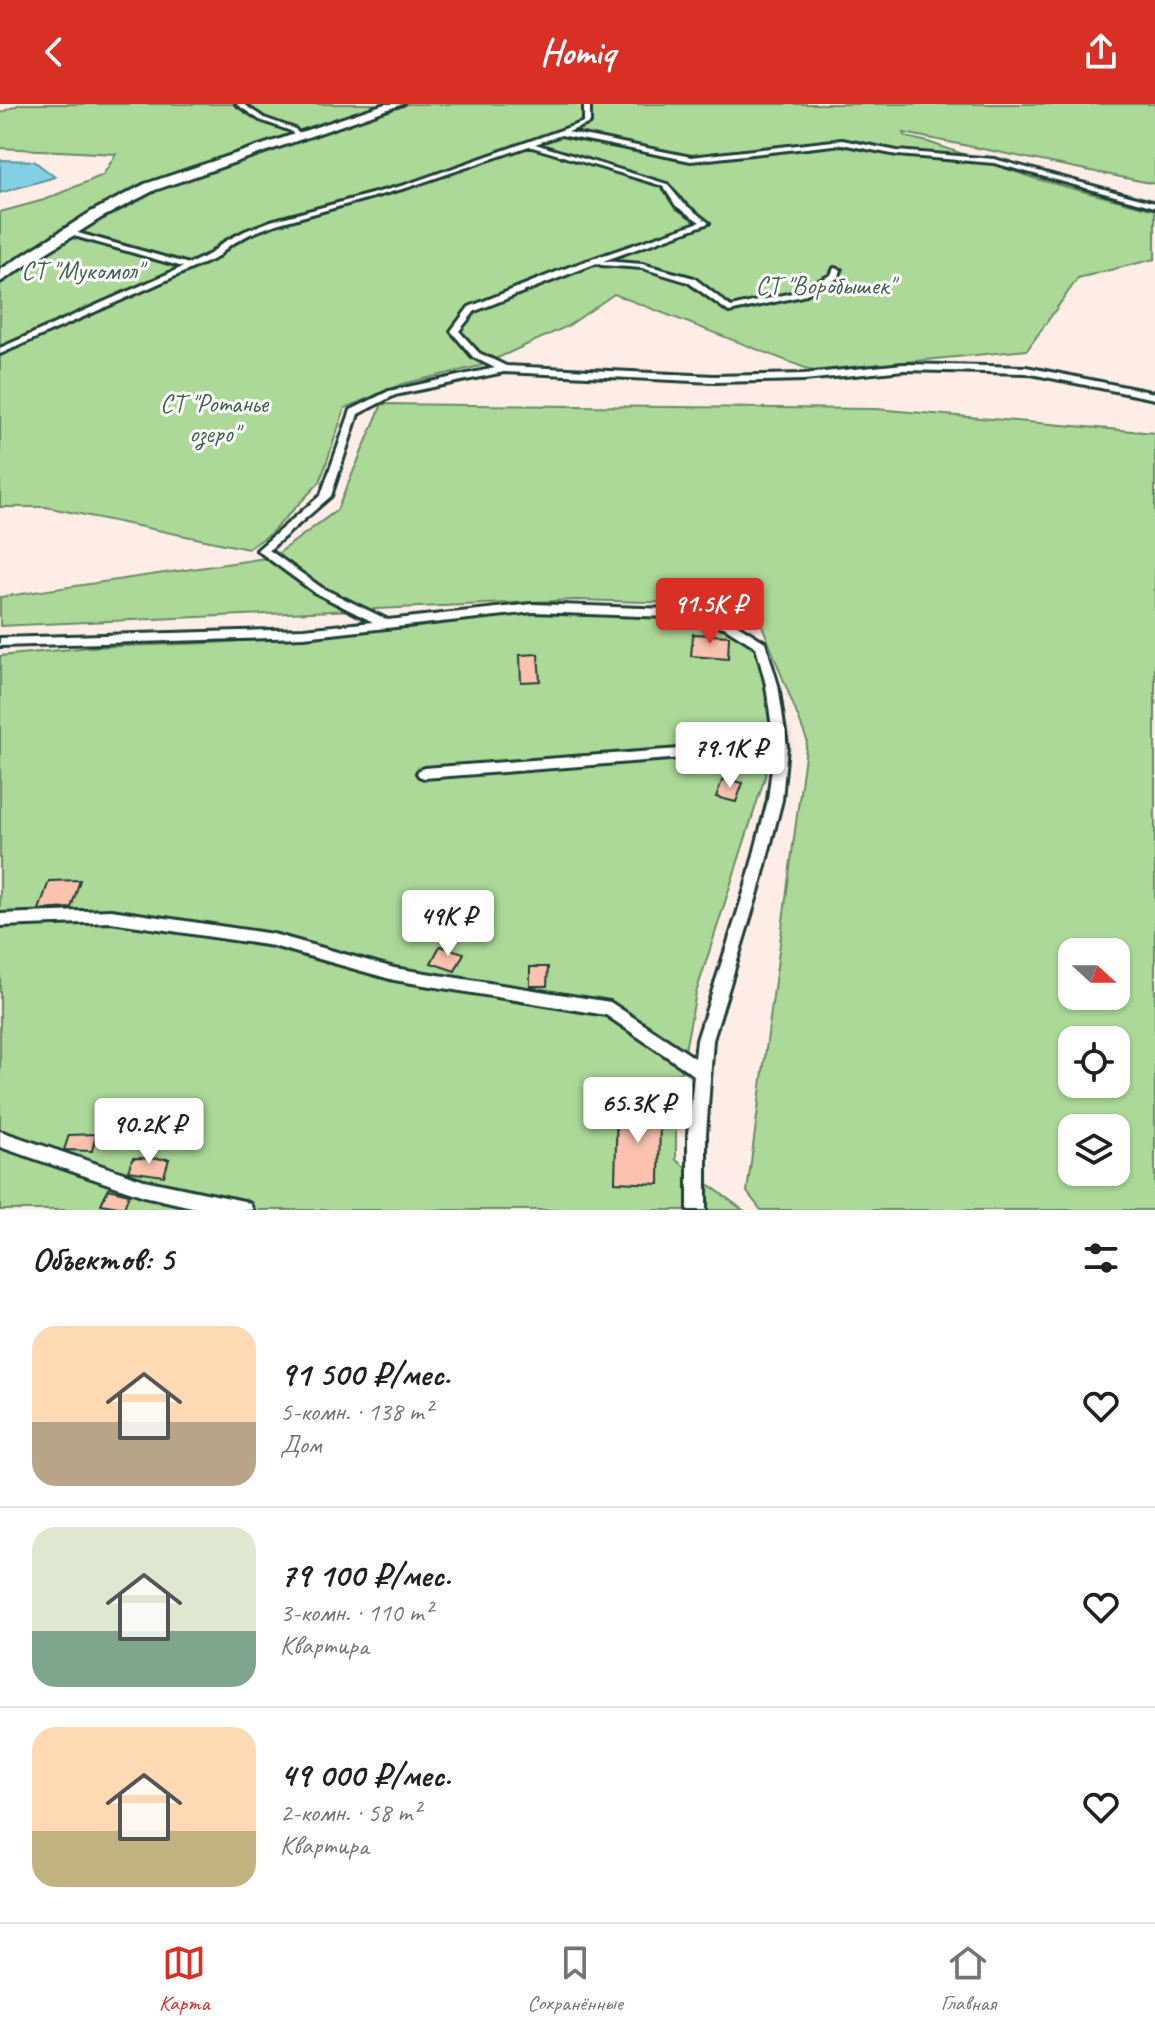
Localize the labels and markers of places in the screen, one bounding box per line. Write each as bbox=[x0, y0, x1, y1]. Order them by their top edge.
pin: 91.5K ₽ bbox=[636, 578, 784, 646]
pin: 79.1K ₽ bbox=[656, 722, 804, 790]
pin: 49K ₽ bbox=[392, 890, 504, 958]
pin: 65.3K ₽ bbox=[564, 1077, 712, 1145]
pin: 90.2K ₽ bbox=[75, 1098, 223, 1166]

